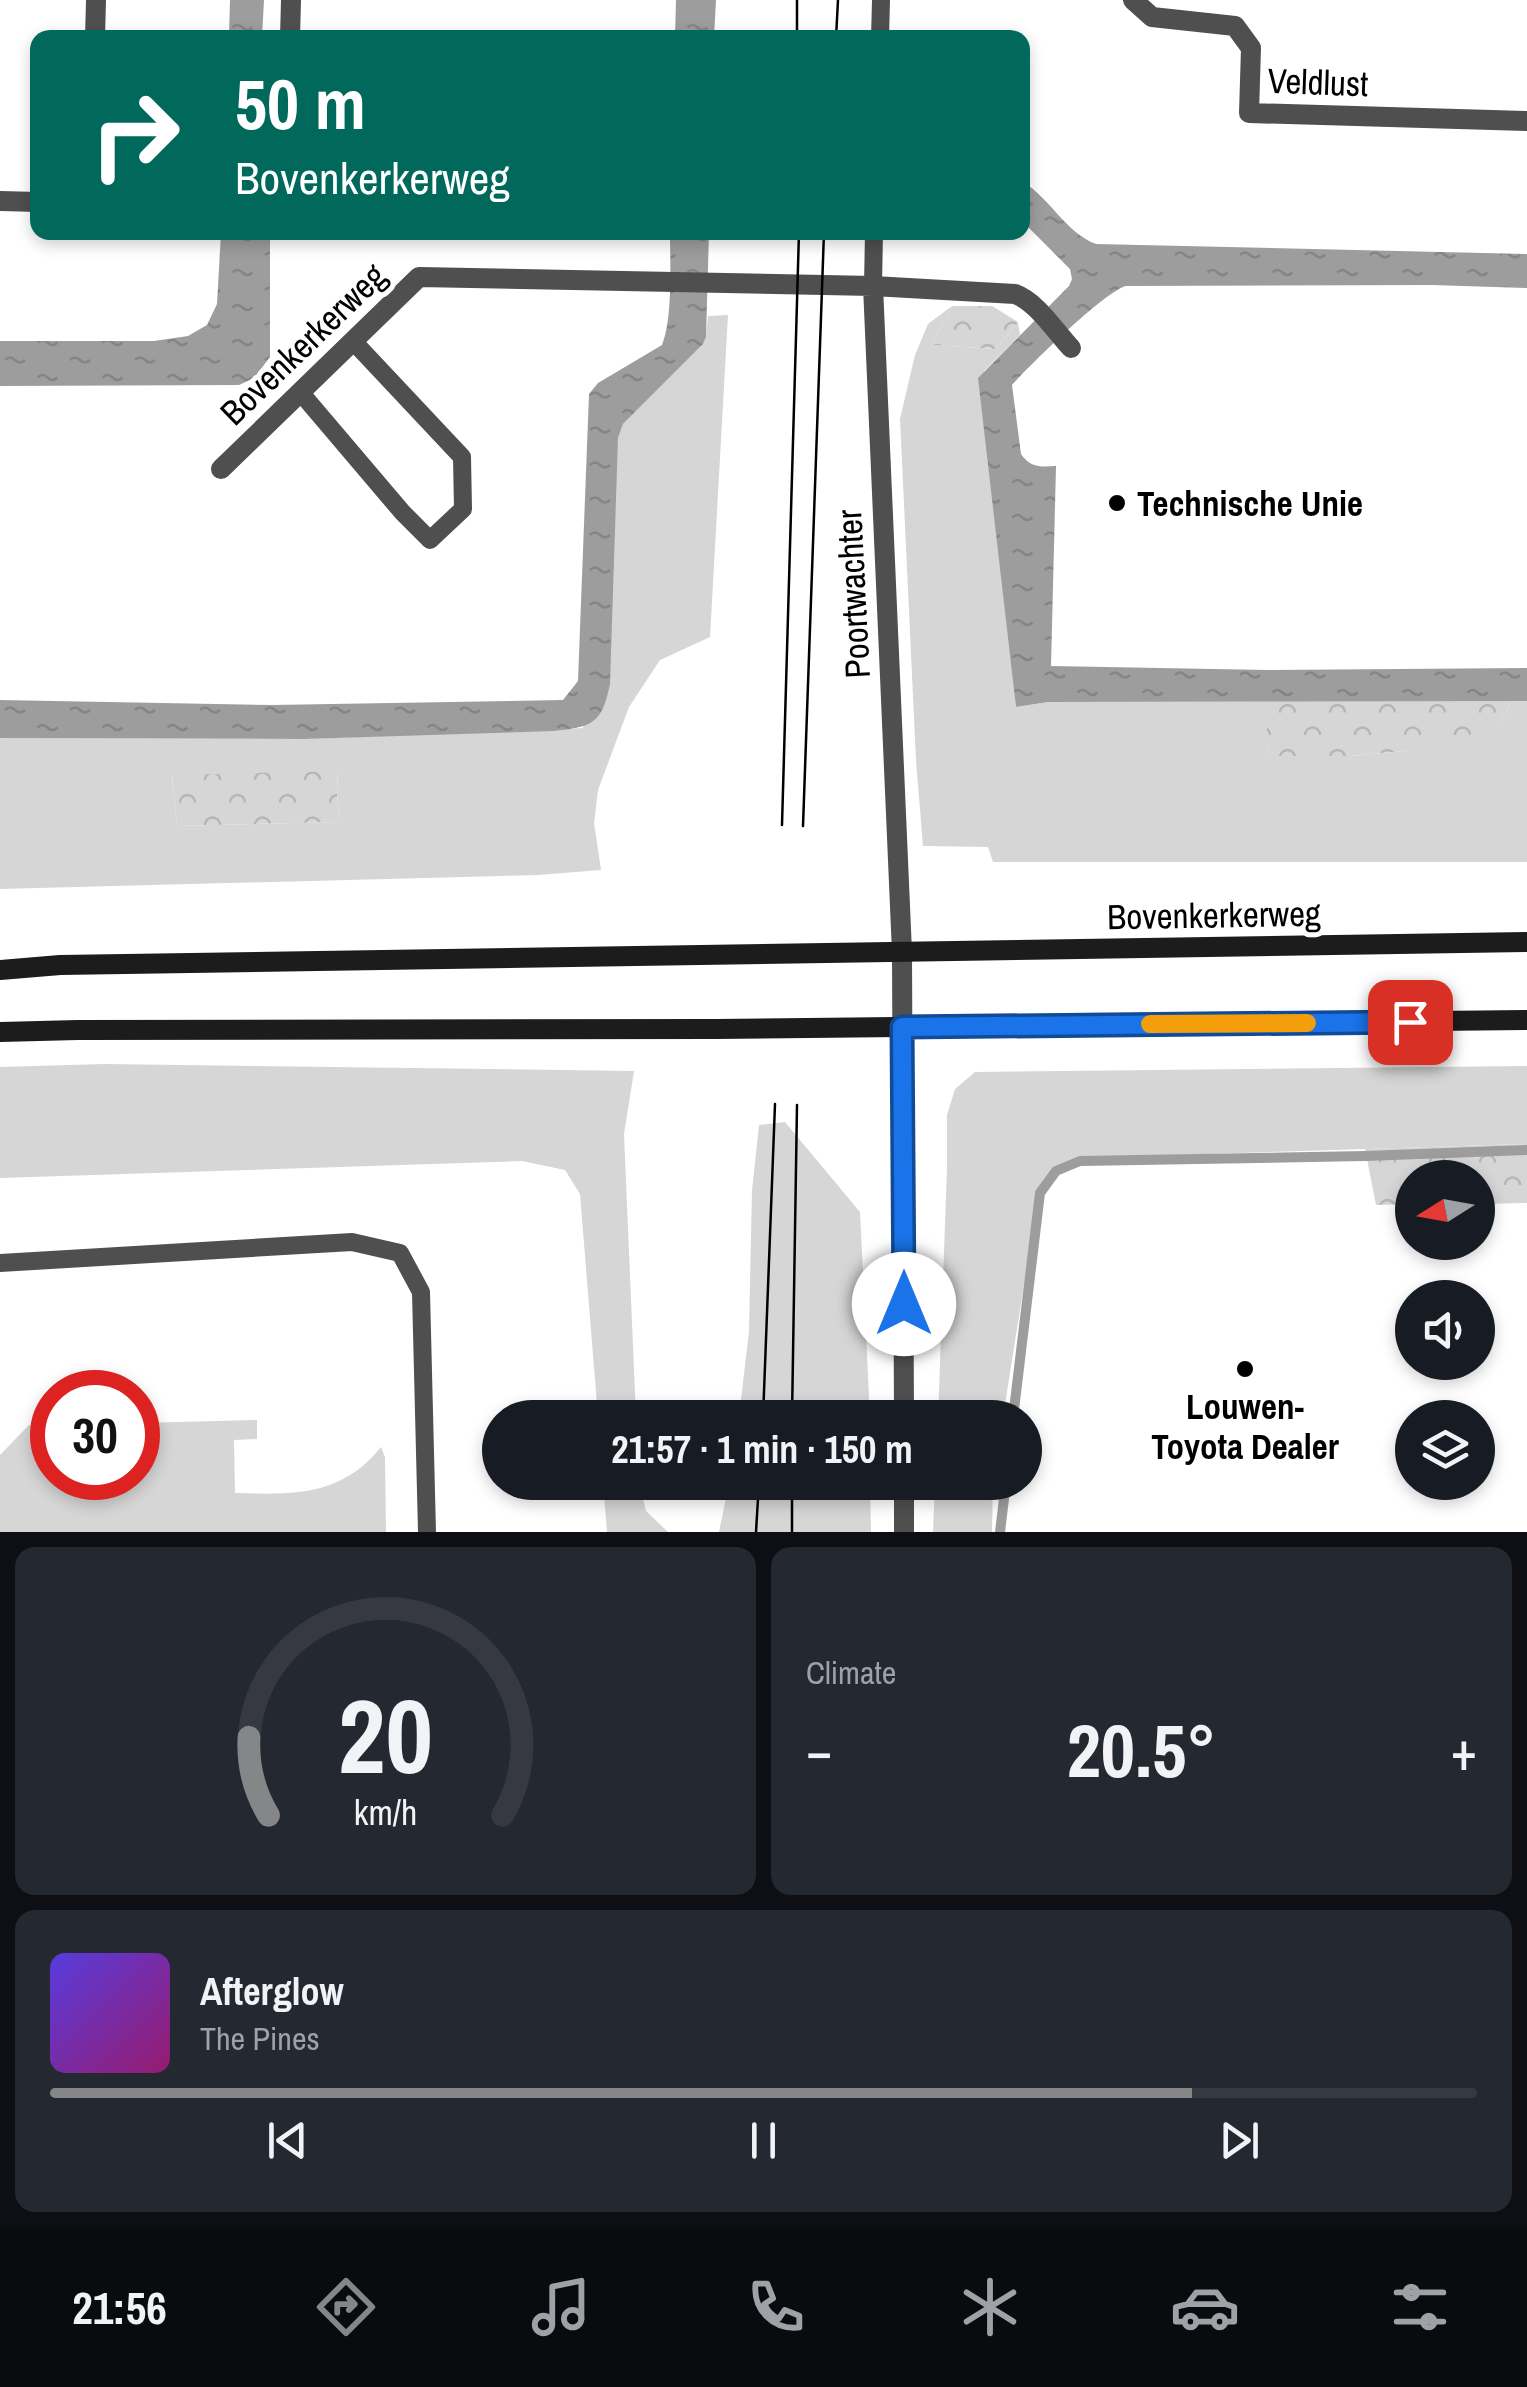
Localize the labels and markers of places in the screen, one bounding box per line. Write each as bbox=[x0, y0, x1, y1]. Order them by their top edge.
place label: Technische Unie bbox=[1137, 480, 1363, 527]
marker: Technische Unie bbox=[1106, 492, 1128, 514]
pin bbox=[1368, 980, 1453, 1065]
marker: Louwen- Toyota Dealer bbox=[1234, 1358, 1256, 1380]
place label: Louwen- Toyota Dealer bbox=[1151, 1383, 1340, 1470]

